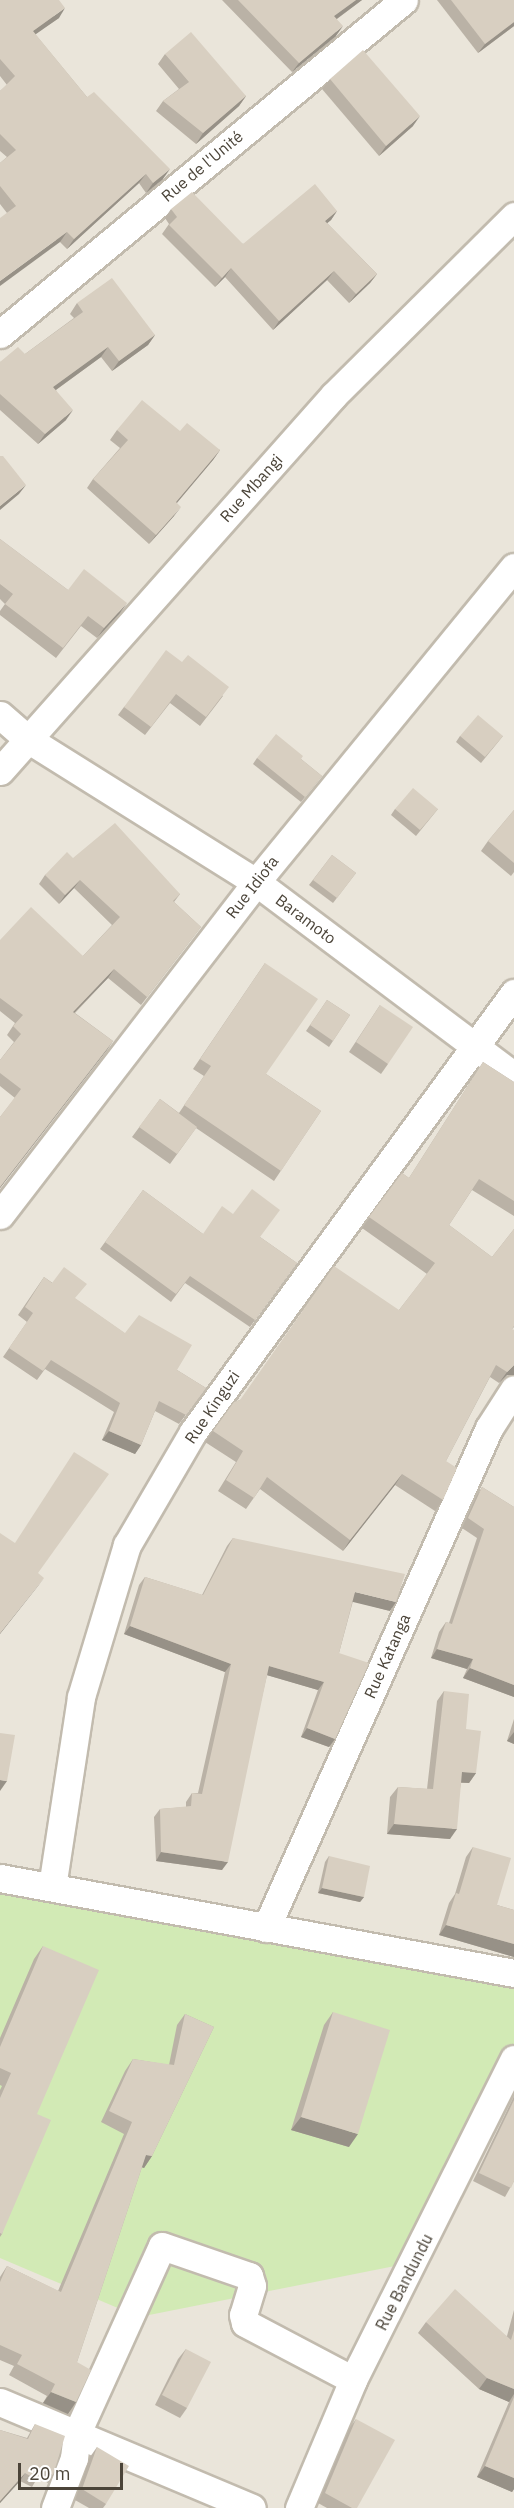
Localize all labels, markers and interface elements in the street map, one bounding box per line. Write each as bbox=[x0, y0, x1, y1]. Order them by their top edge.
street label: Rue de l'Unité bbox=[157, 126, 247, 206]
street label: Rue Mbangi bbox=[216, 450, 286, 526]
street label: Rue Idiofa bbox=[222, 852, 282, 922]
street label: Baramoto bbox=[272, 890, 340, 948]
street label: Rue Kinguzi bbox=[181, 1367, 243, 1447]
street label: Rue Katanga bbox=[360, 1611, 414, 1701]
street label: Rue Bandundu bbox=[371, 2231, 437, 2333]
scale bar bbox=[21, 2451, 126, 2489]
text: 20 m bbox=[29, 2462, 71, 2485]

